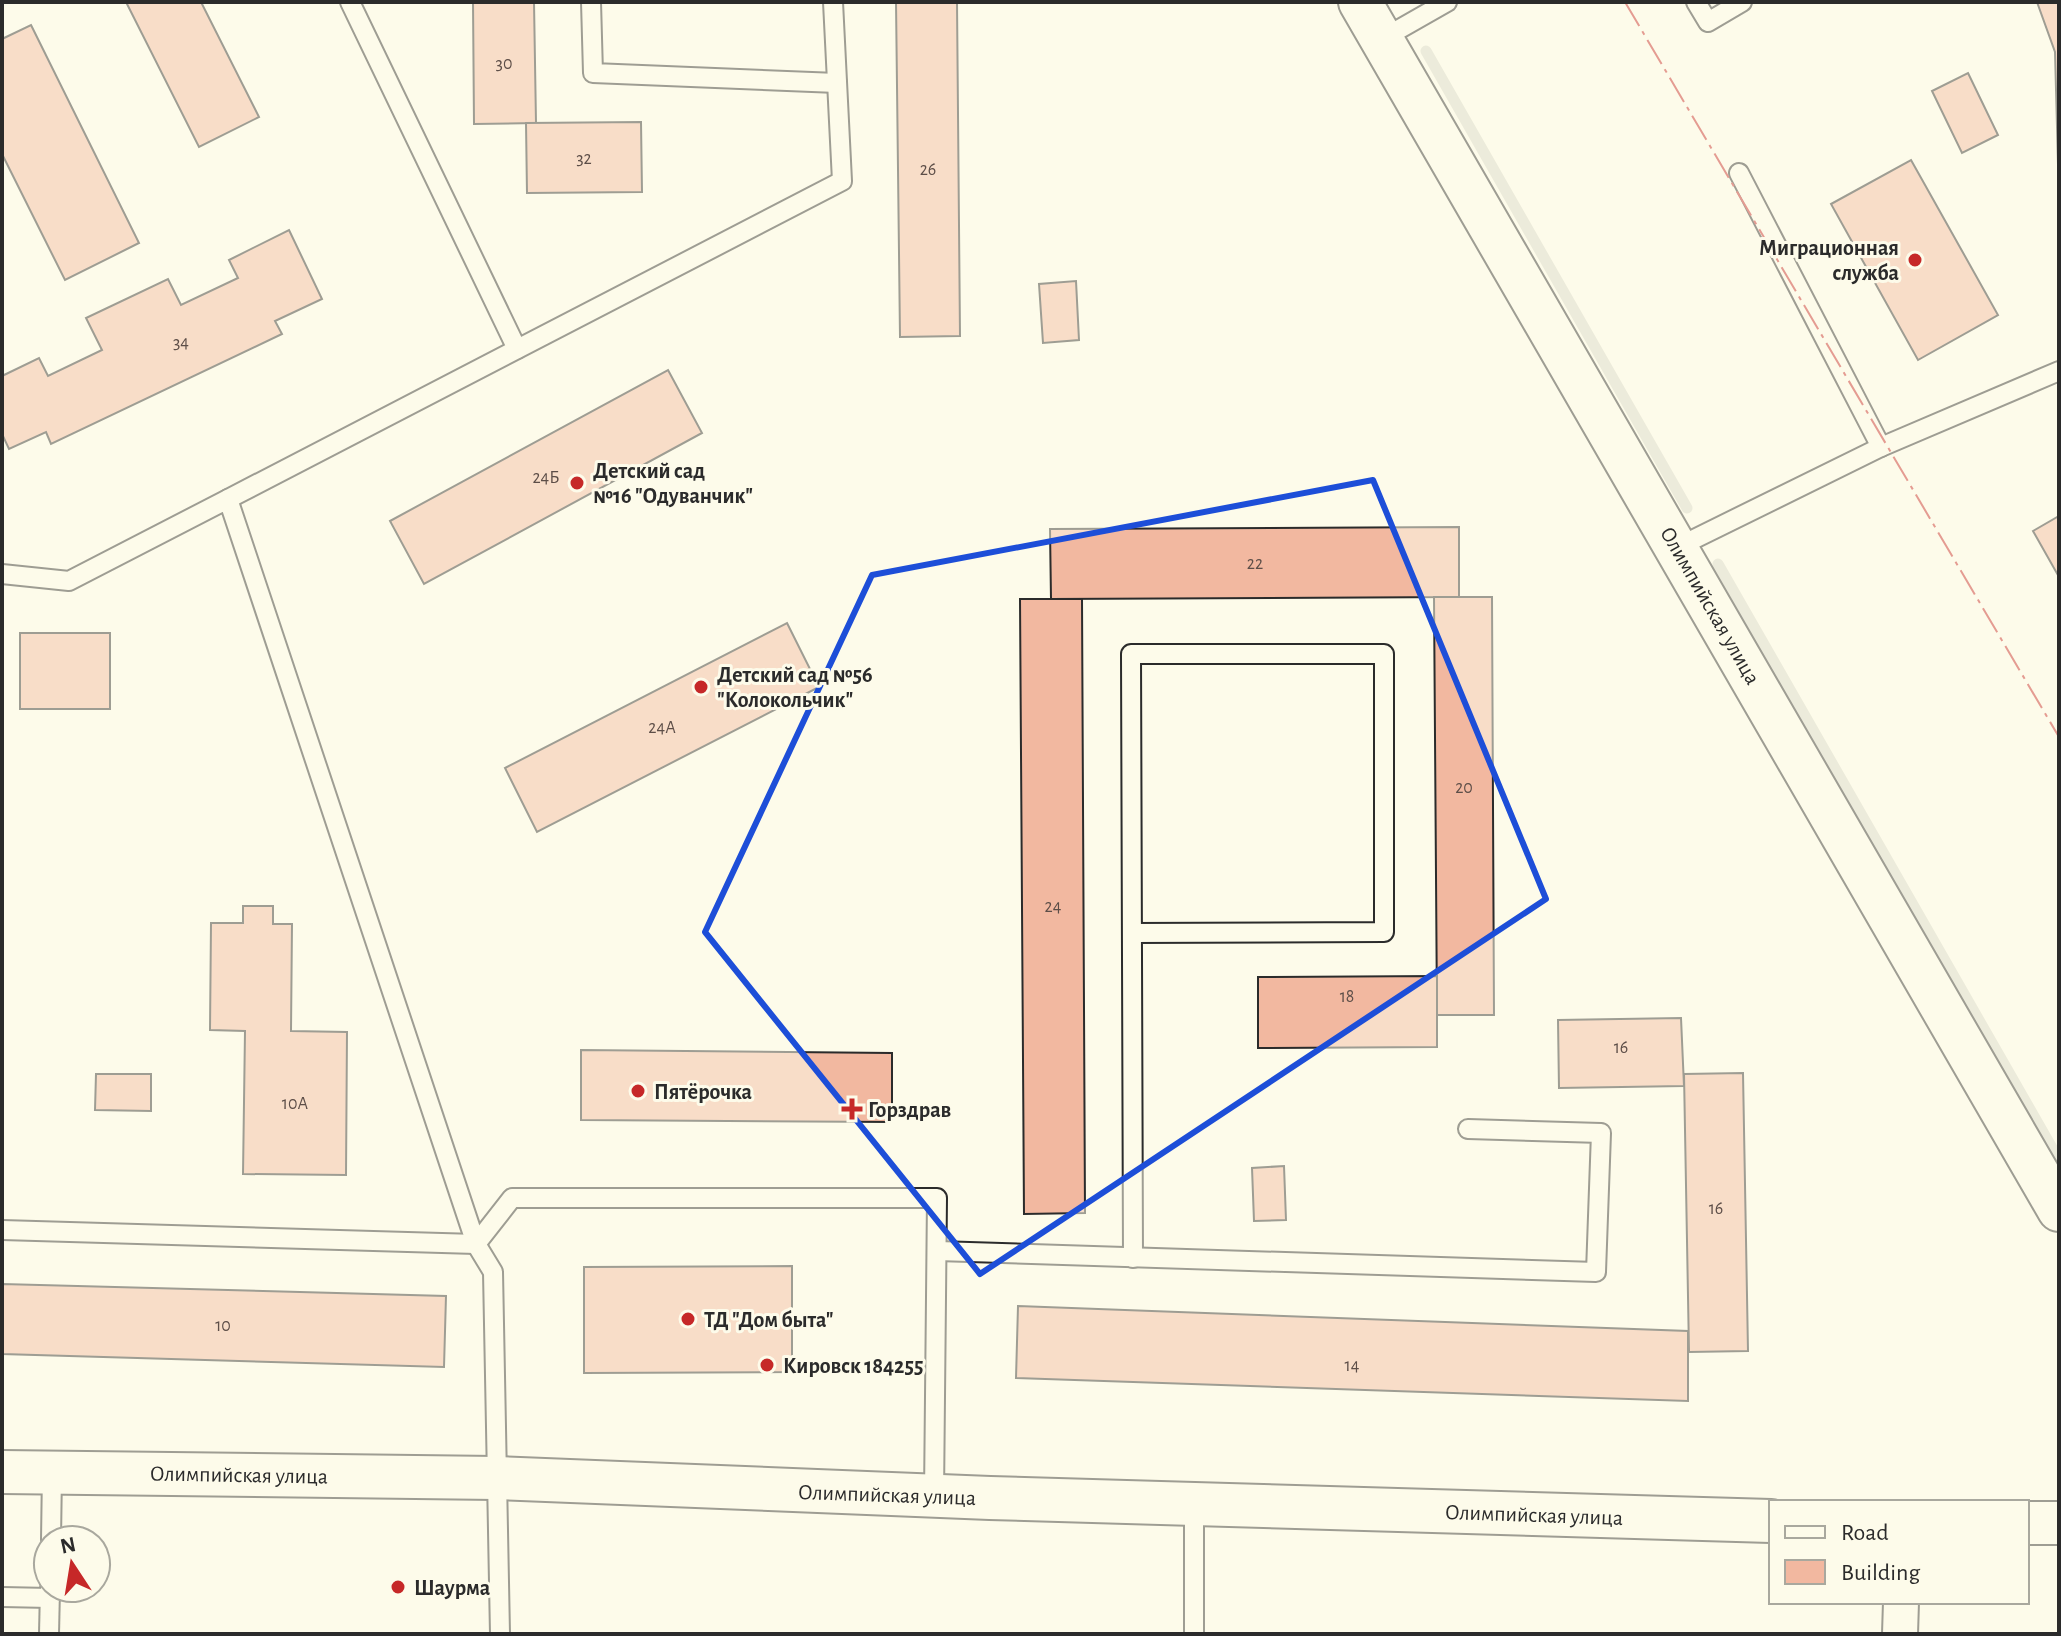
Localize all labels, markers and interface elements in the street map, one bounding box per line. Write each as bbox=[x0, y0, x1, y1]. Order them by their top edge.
house number: 30 bbox=[496, 55, 512, 73]
house number: 32 bbox=[576, 150, 592, 168]
house number: 26 bbox=[920, 161, 936, 179]
place label: Миграционная служба bbox=[1759, 237, 1899, 285]
marker: Миграционная служба bbox=[1906, 251, 1924, 269]
house number: 34 bbox=[173, 334, 189, 352]
place label: Детский сад №16 "Одуванчик" bbox=[593, 460, 753, 508]
house number: 24Б bbox=[532, 469, 560, 487]
marker: Детский сад №16 "Одуванчик" bbox=[568, 474, 586, 492]
street label: Олимпийская улица bbox=[1656, 523, 1764, 688]
house number: 22 bbox=[1247, 555, 1263, 573]
place label: Детский сад №56 "Колокольчик" bbox=[717, 664, 873, 711]
marker: Детский сад №56 "Колокольчик" bbox=[692, 678, 710, 696]
house number: 24А bbox=[648, 719, 676, 737]
house number: 20 bbox=[1455, 779, 1473, 797]
house number: 24 bbox=[1045, 898, 1062, 916]
house number: 18 bbox=[1340, 988, 1354, 1006]
house number: 16 bbox=[1614, 1039, 1628, 1057]
place label: Пятёрочка bbox=[654, 1081, 752, 1103]
marker: Пятёрочка bbox=[629, 1082, 647, 1100]
house number: 10А bbox=[282, 1095, 309, 1113]
place label: Горздрав bbox=[868, 1099, 951, 1121]
marker: Горздрав bbox=[843, 1100, 861, 1118]
house number: 16 bbox=[1709, 1200, 1723, 1218]
place label: ТД "Дом быта" bbox=[704, 1309, 834, 1331]
marker: ТД "Дом быта" bbox=[679, 1310, 697, 1328]
house number: 10 bbox=[215, 1317, 231, 1335]
place label: Кировск 184255 bbox=[783, 1355, 923, 1377]
marker: Кировск 184255 bbox=[758, 1356, 776, 1374]
house number: 14 bbox=[1345, 1357, 1360, 1375]
street label: Олимпийская улица bbox=[150, 1462, 328, 1488]
street label: Олимпийская улица bbox=[798, 1481, 976, 1509]
legend bbox=[1769, 1500, 2029, 1604]
street label: Олимпийская улица bbox=[1445, 1501, 1623, 1529]
text: Road bbox=[1841, 1521, 1889, 1545]
north arrow bbox=[32, 1524, 112, 1604]
text: N bbox=[58, 1533, 78, 1558]
text: Building bbox=[1841, 1561, 1920, 1585]
place label: Шаурма bbox=[414, 1577, 490, 1600]
marker: Шаурма bbox=[389, 1578, 407, 1596]

